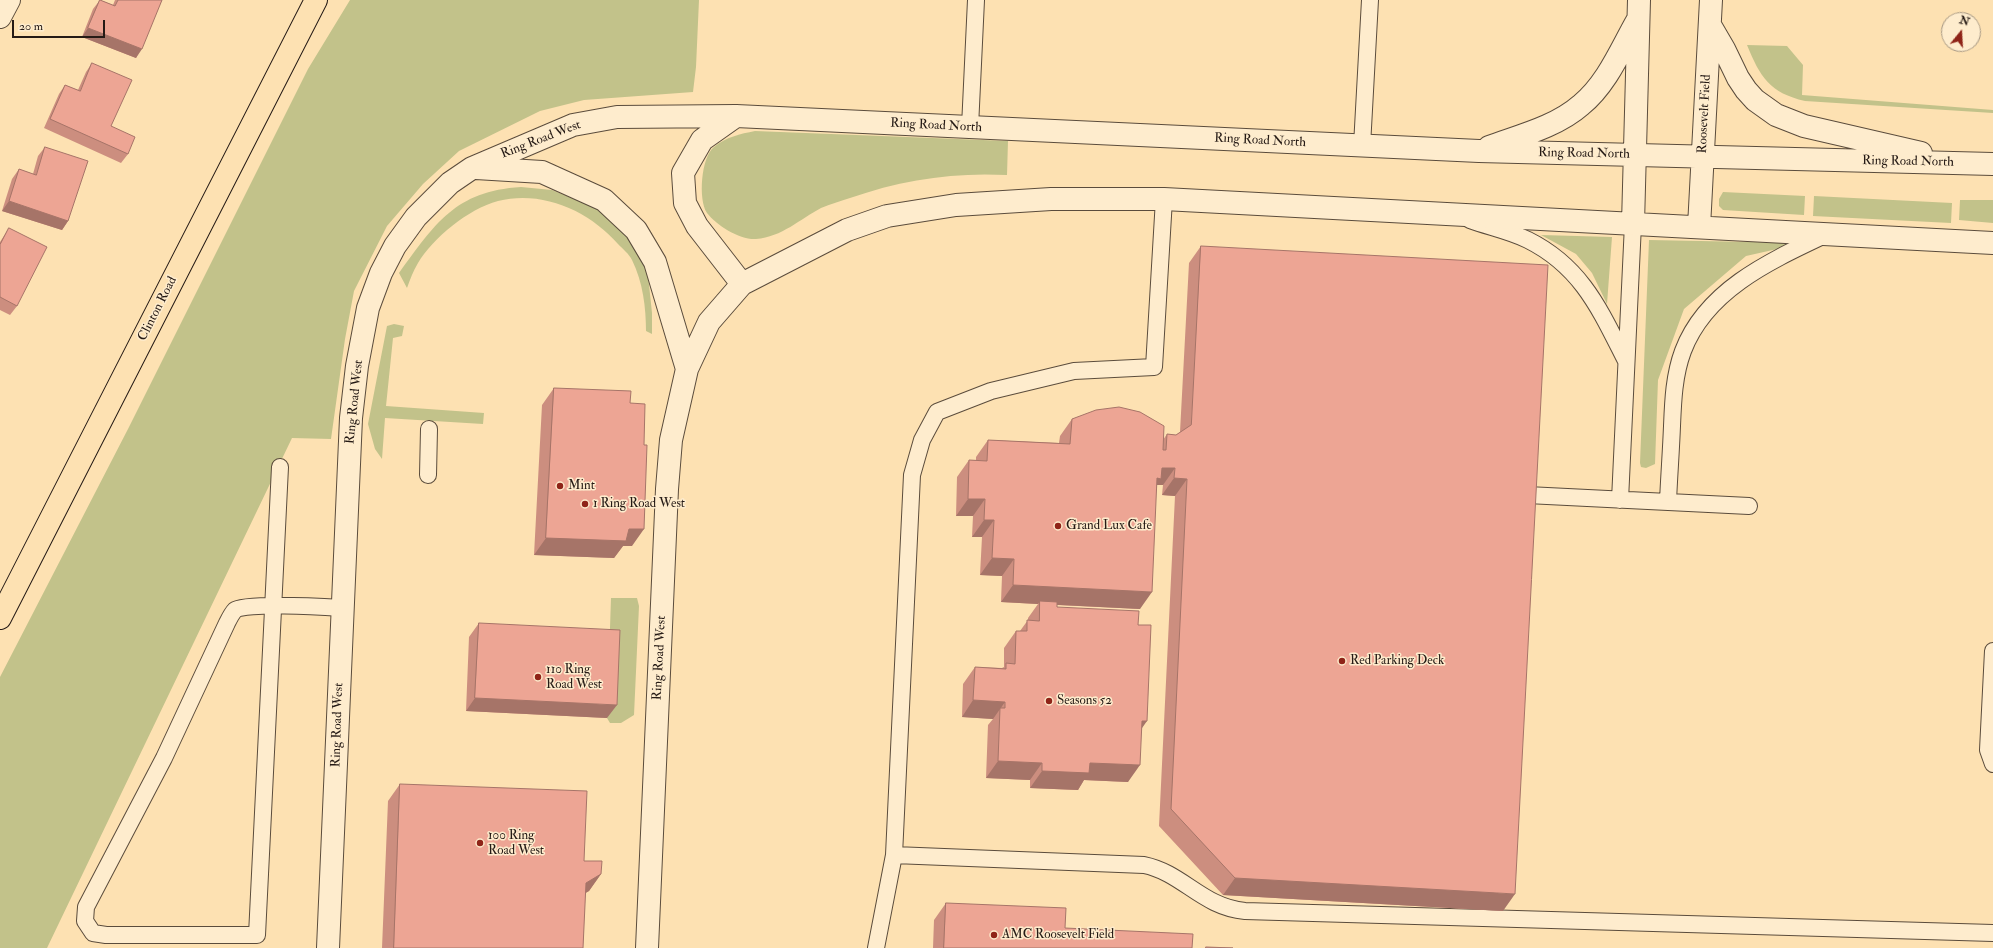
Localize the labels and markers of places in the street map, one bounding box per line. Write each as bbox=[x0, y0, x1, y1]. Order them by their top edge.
place label: Mint bbox=[568, 478, 595, 494]
marker: Mint bbox=[555, 481, 565, 491]
place label: 1 Ring Road West bbox=[593, 496, 685, 512]
marker: 1 Ring Road West bbox=[580, 499, 590, 509]
place label: Grand Lux Cafe bbox=[1066, 518, 1152, 534]
marker: Grand Lux Cafe bbox=[1053, 521, 1063, 531]
place label: Red Parking Deck bbox=[1350, 653, 1444, 669]
marker: Red Parking Deck bbox=[1337, 656, 1347, 666]
place label: 110 Ring Road West bbox=[546, 662, 602, 693]
marker: 110 Ring Road West bbox=[533, 672, 543, 682]
place label: Seasons 52 bbox=[1057, 693, 1112, 709]
marker: Seasons 52 bbox=[1044, 696, 1054, 706]
place label: 100 Ring Road West bbox=[488, 828, 544, 859]
marker: 100 Ring Road West bbox=[475, 838, 485, 848]
place label: AMC Roosevelt Field bbox=[1002, 927, 1114, 943]
marker: AMC Roosevelt Field bbox=[989, 930, 999, 940]

